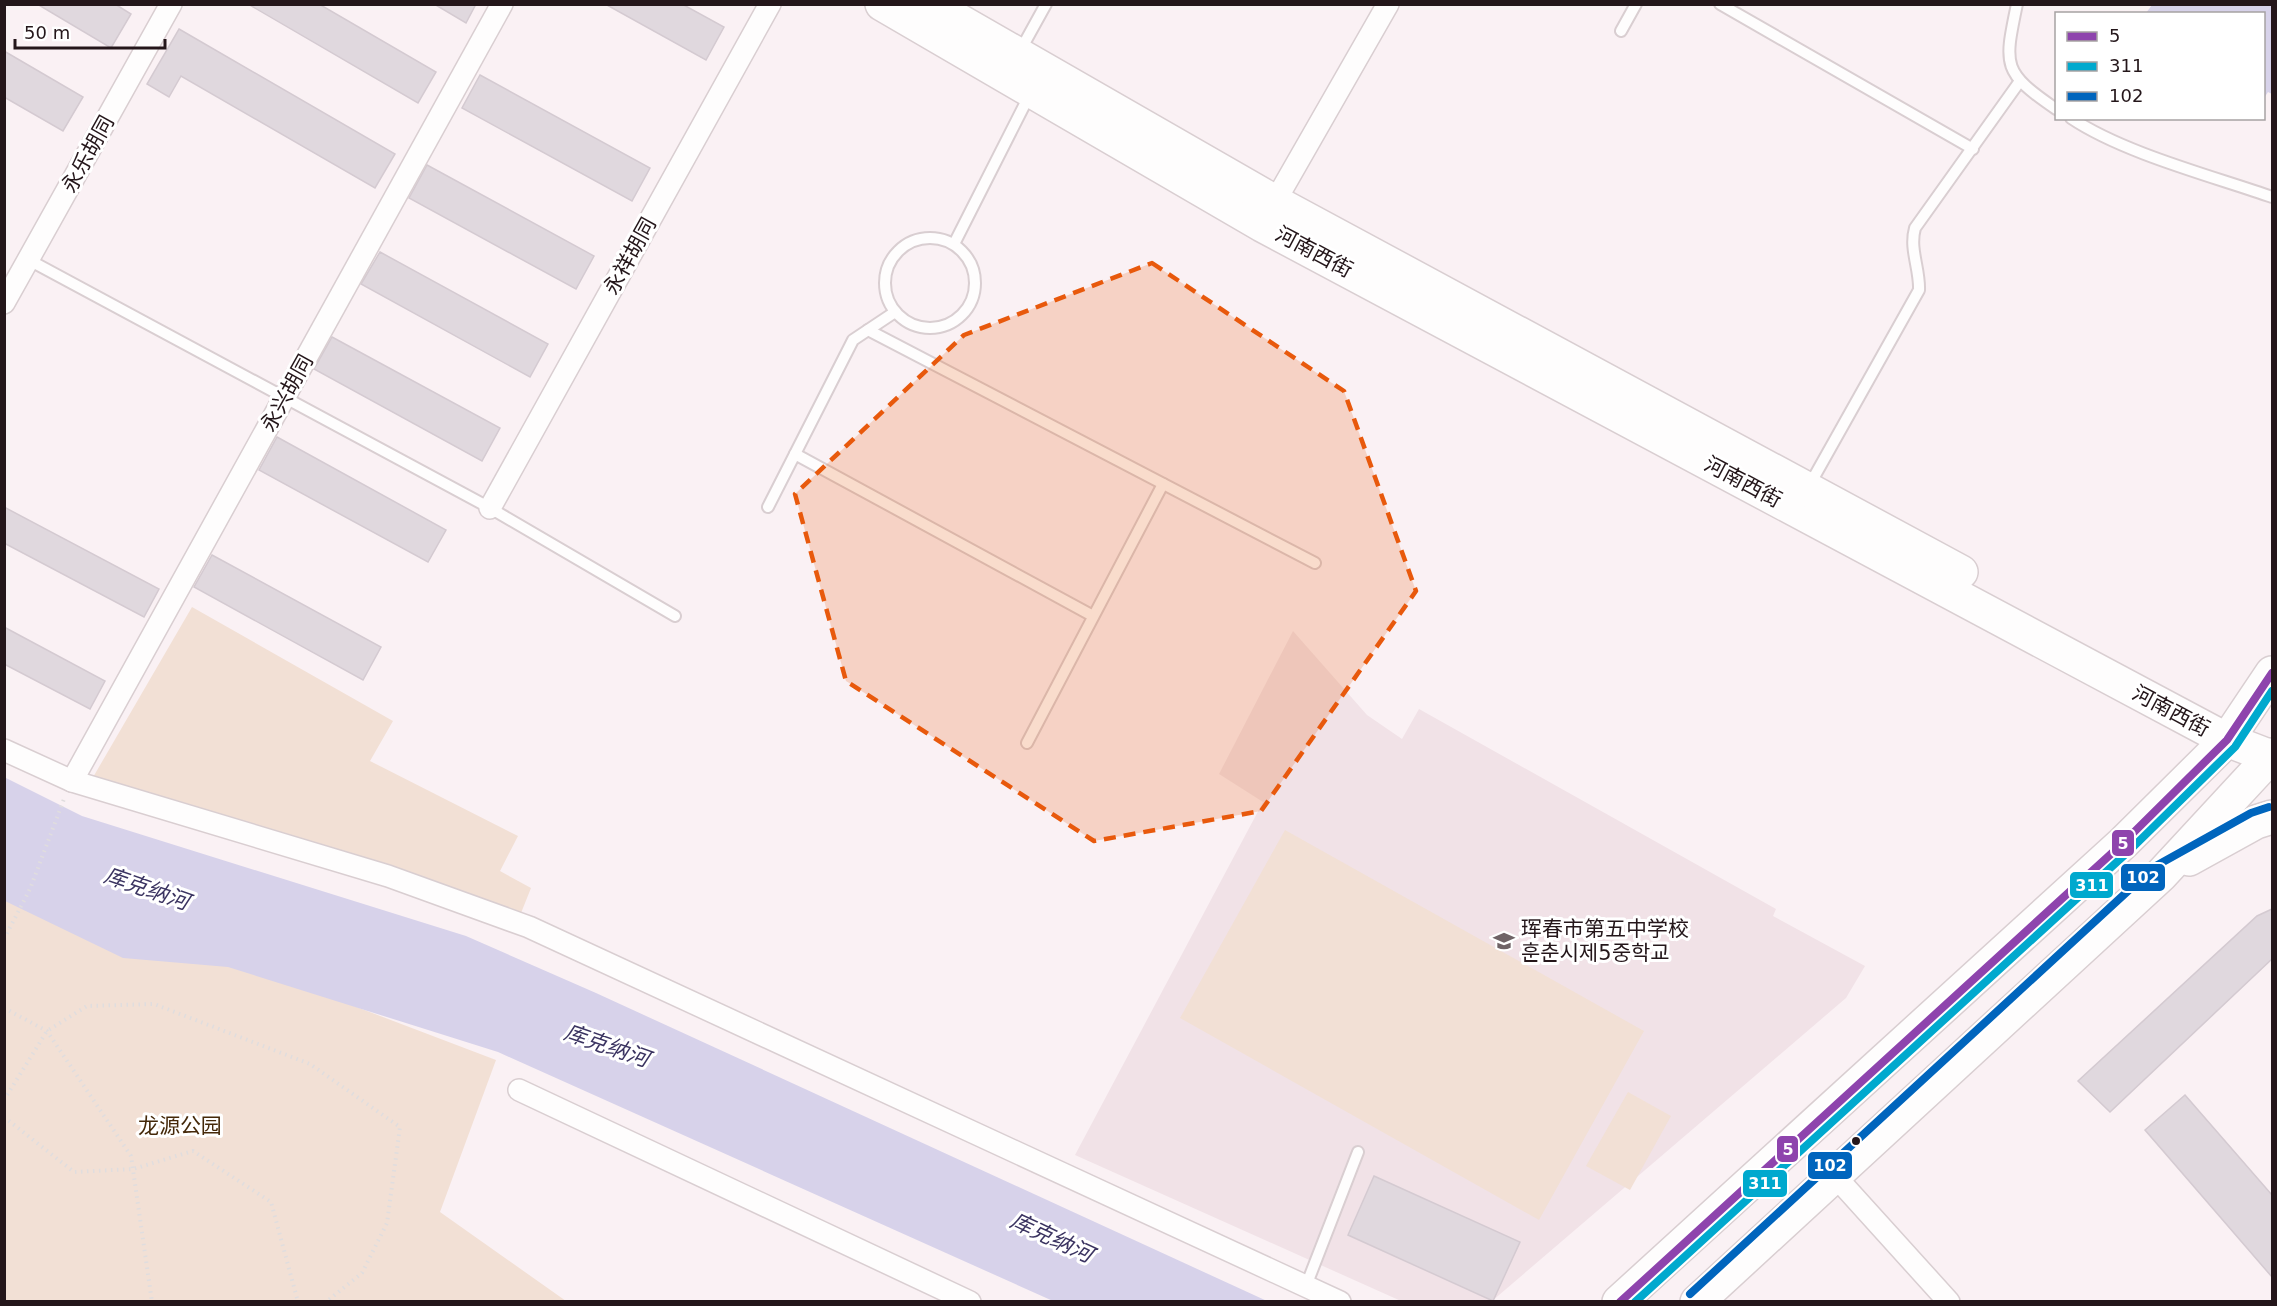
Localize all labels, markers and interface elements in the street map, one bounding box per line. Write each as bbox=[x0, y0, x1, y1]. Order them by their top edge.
scale bar bbox=[15, 12, 165, 50]
legend bbox=[2055, 12, 2265, 120]
text: 50 m bbox=[24, 22, 70, 43]
text: 5 bbox=[2109, 25, 2120, 46]
text: 311 bbox=[2109, 55, 2143, 76]
text: 102 bbox=[2109, 85, 2143, 106]
street label: 永乐胡同 bbox=[57, 111, 119, 197]
street label: 永祥胡同 bbox=[599, 213, 661, 299]
street label: 河南西街 bbox=[1271, 222, 1357, 282]
street label: 永兴胡同 bbox=[256, 350, 318, 436]
street label: 河南西街 bbox=[1700, 452, 1786, 512]
street label: 河南西街 bbox=[2128, 681, 2214, 741]
line badge: 5 bbox=[2111, 829, 2135, 857]
text: 5 bbox=[2117, 834, 2129, 853]
water label: 库克纳河 bbox=[101, 862, 196, 916]
line badge: 102 bbox=[2120, 863, 2166, 892]
text: 102 bbox=[2126, 868, 2160, 887]
line badge: 311 bbox=[2069, 871, 2114, 899]
text: 311 bbox=[2075, 876, 2109, 895]
place label: 珲春市第五中学校 훈춘시제5중학교 bbox=[1521, 917, 1689, 965]
school or university icon: 珲春市第五中学校 훈춘시제5중학교 bbox=[1492, 929, 1516, 953]
water label: 库克纳河 bbox=[561, 1019, 656, 1073]
park label: 龙源公园 bbox=[138, 1114, 222, 1138]
line badge: 5 bbox=[1776, 1135, 1799, 1163]
unlabelled marker bbox=[1850, 1135, 1862, 1147]
text: 5 bbox=[1782, 1140, 1794, 1159]
line badge: 102 bbox=[1807, 1151, 1853, 1180]
text: 102 bbox=[1813, 1156, 1847, 1175]
line badge: 311 bbox=[1742, 1169, 1788, 1198]
text: 311 bbox=[1748, 1174, 1782, 1193]
water label: 库克纳河 bbox=[1007, 1208, 1101, 1269]

